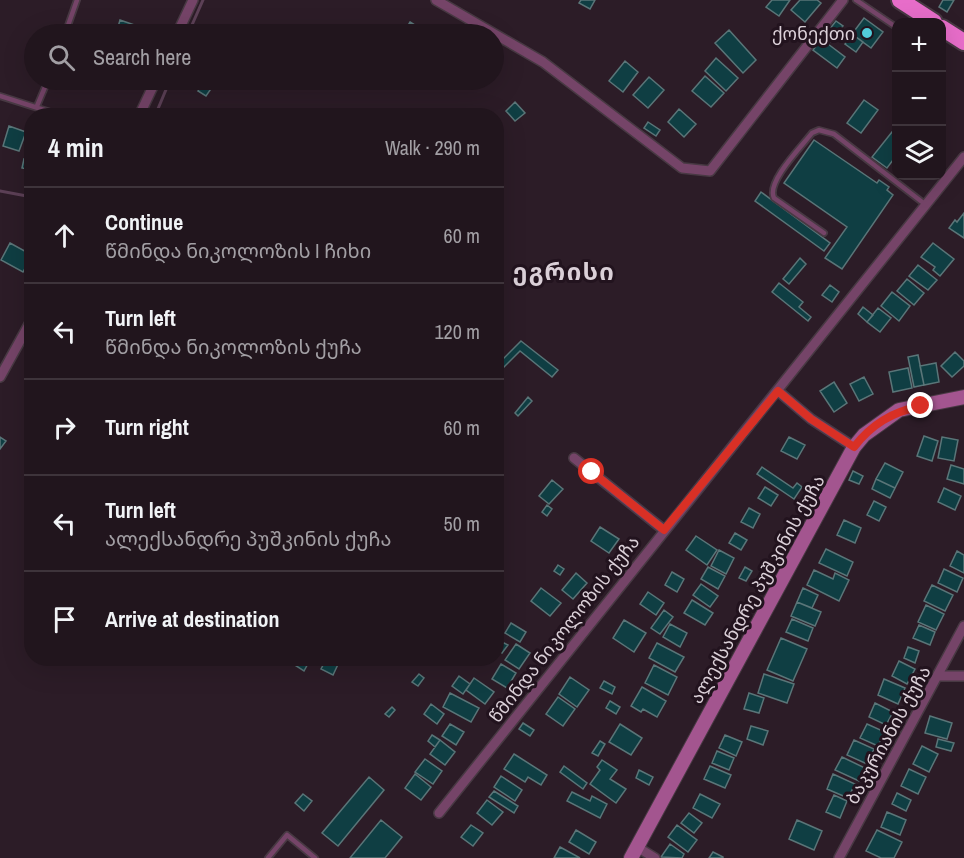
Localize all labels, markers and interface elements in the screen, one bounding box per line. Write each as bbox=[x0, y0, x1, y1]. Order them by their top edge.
map controls bbox=[892, 18, 946, 180]
button: + bbox=[892, 18, 946, 72]
place label: ქონექთი bbox=[772, 21, 855, 46]
search box bbox=[24, 24, 504, 90]
marker: ქონექთი bbox=[860, 26, 874, 40]
icon: search bbox=[45, 41, 78, 74]
text: Search here bbox=[93, 42, 191, 72]
button: − bbox=[892, 72, 946, 126]
button: layers bbox=[892, 126, 946, 180]
text: 4 min bbox=[48, 130, 104, 165]
text: Walk · 290 m bbox=[385, 134, 480, 161]
text: Continue bbox=[105, 207, 183, 237]
icon: ahead bbox=[48, 219, 81, 252]
text: 60 m bbox=[444, 222, 480, 249]
text: წმინდა ნიკოლოზის I ჩიხი bbox=[105, 237, 371, 264]
district label: ეგრისი bbox=[513, 255, 615, 287]
text: Turn left bbox=[105, 303, 176, 333]
icon: left bbox=[48, 315, 81, 348]
text: 120 m bbox=[434, 318, 480, 345]
text: წმინდა ნიკოლოზის ქუჩა bbox=[105, 333, 362, 360]
route end bbox=[907, 392, 933, 418]
icon: right bbox=[48, 411, 81, 444]
text: Turn right bbox=[105, 412, 189, 442]
text: 60 m bbox=[444, 414, 480, 441]
route start bbox=[578, 458, 604, 484]
street label: ალექსანდრე პუშკინის ქუჩა bbox=[684, 470, 830, 708]
text: Turn left bbox=[105, 495, 176, 525]
icon: left bbox=[48, 507, 81, 540]
text: 50 m bbox=[444, 510, 480, 537]
text: ალექსანდრე პუშკინის ქუჩა bbox=[105, 525, 392, 552]
street label: წმინდა ნიკოლოზის ქუჩა bbox=[483, 530, 645, 728]
icon: arrive bbox=[48, 603, 81, 636]
text: Arrive at destination bbox=[105, 604, 279, 634]
street label: ბაკურიანის ქუჩა bbox=[840, 661, 936, 809]

